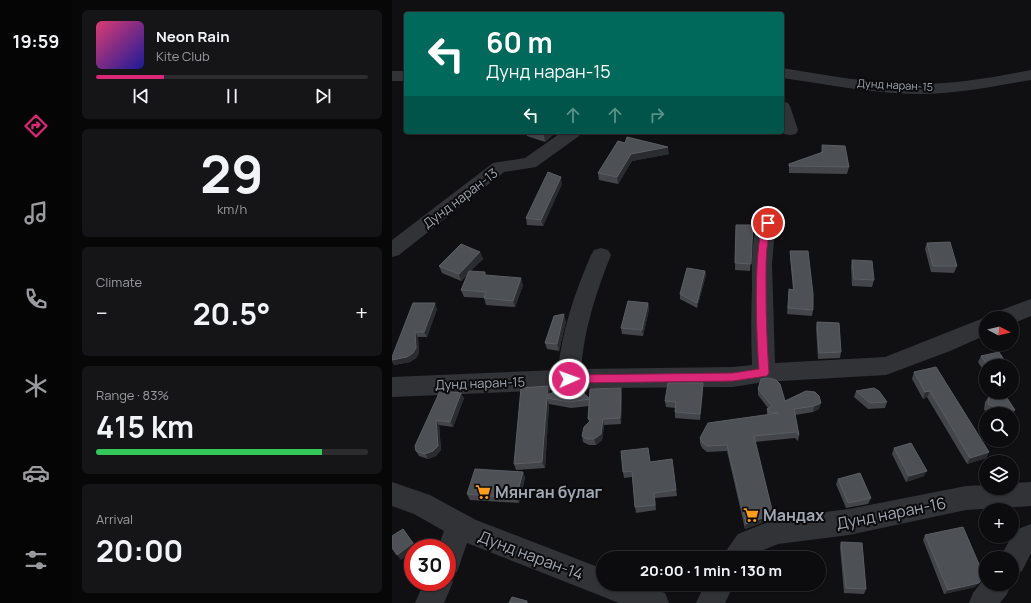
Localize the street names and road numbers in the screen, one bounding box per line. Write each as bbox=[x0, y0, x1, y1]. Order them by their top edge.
street label: Дунд наран-15 bbox=[857, 75, 933, 94]
street label: Дунд наран-13 bbox=[419, 164, 501, 232]
street label: Дунд наран-15 bbox=[435, 372, 525, 394]
street label: Дунд наран-16 bbox=[834, 492, 948, 534]
street label: Дунд наран-14 bbox=[475, 525, 587, 585]

